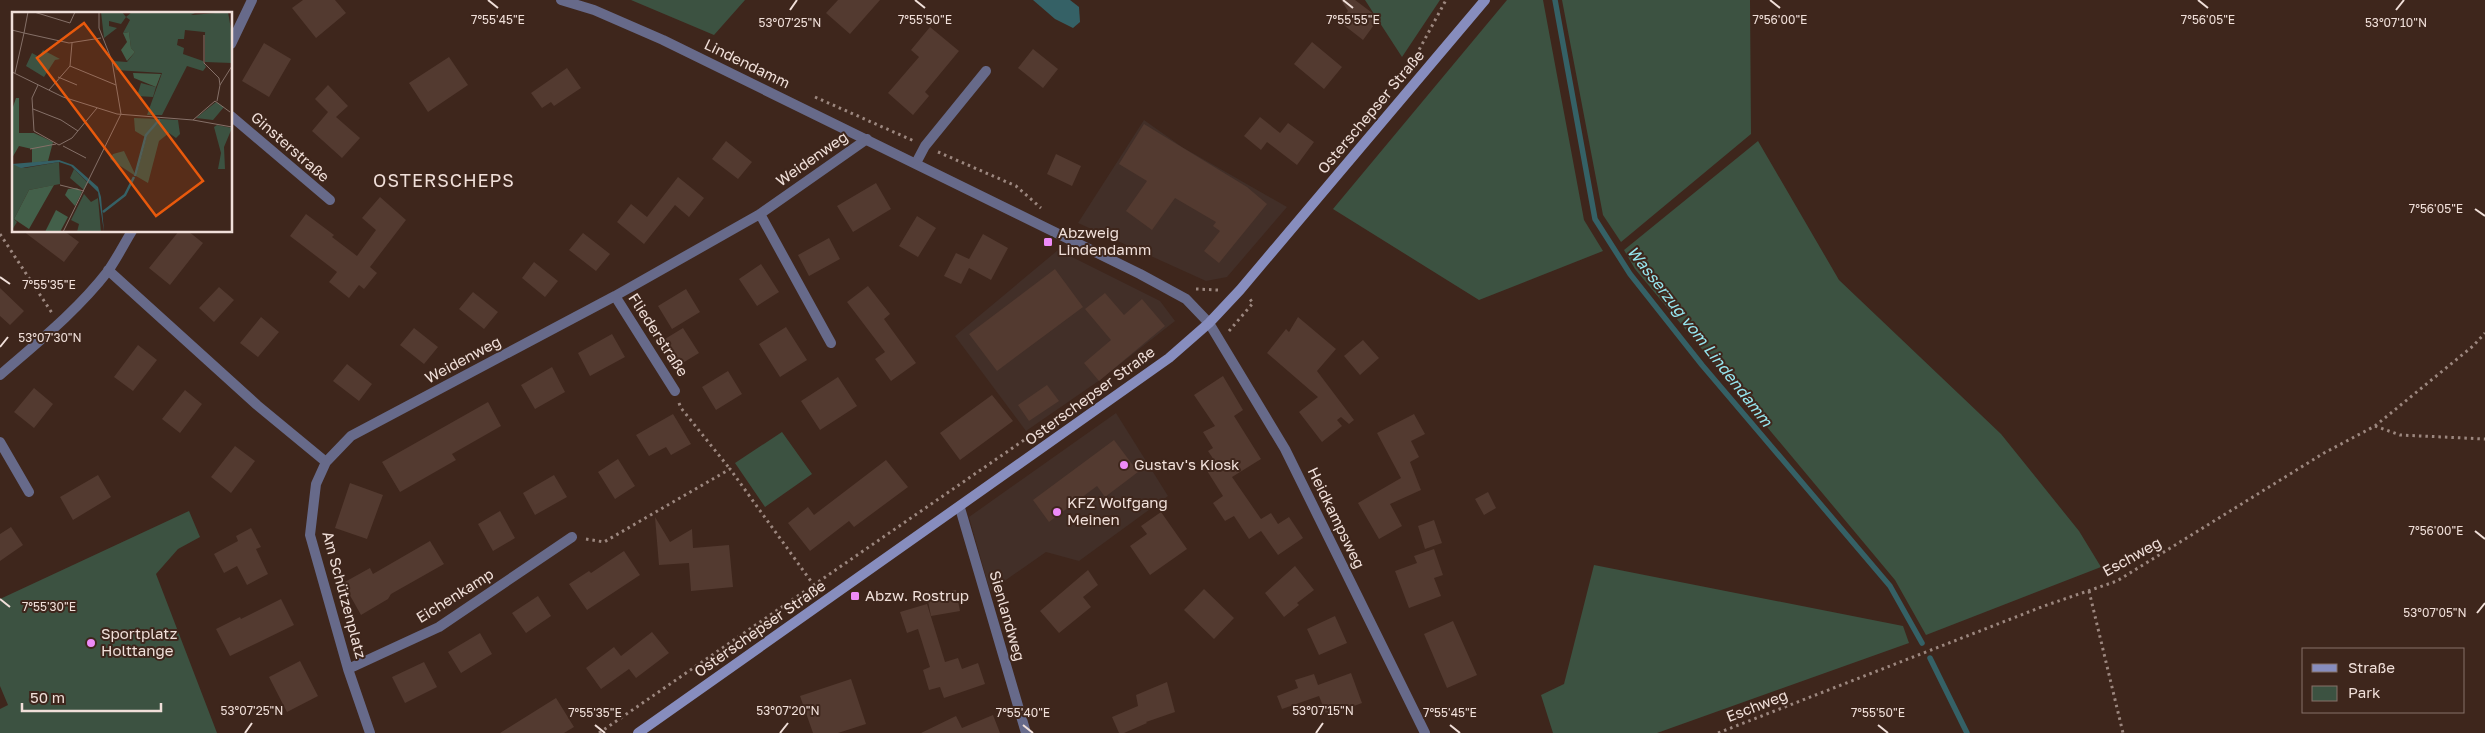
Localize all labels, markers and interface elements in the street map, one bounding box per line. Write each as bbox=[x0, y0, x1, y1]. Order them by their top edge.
inset map bbox=[12, 12, 232, 232]
text: 7°55'45"E bbox=[471, 12, 525, 27]
text: 7°55'50"E bbox=[898, 12, 952, 27]
text: 7°55'55"E bbox=[1326, 12, 1380, 27]
text: 7°56'00"E bbox=[1753, 12, 1807, 27]
text: 7°56'05"E bbox=[2181, 12, 2235, 27]
text: 53°07'25"N bbox=[759, 15, 821, 30]
text: 53°07'10"N bbox=[2365, 15, 2427, 30]
street label: Lindendamm bbox=[702, 35, 793, 92]
street label: Osterschepser Straße bbox=[1313, 46, 1427, 177]
street label: Ginsterstraße bbox=[248, 107, 334, 185]
street label: Weidenweg bbox=[772, 127, 851, 189]
district label: OSTERSCHEPS bbox=[373, 169, 515, 191]
text: 7°56'05"E bbox=[2409, 201, 2463, 216]
place label: Abzweig Lindendamm bbox=[1058, 223, 1151, 258]
marker: Abzweig Lindendamm bbox=[1042, 236, 1054, 248]
water label: Wasserzug vom Lindendamm bbox=[1623, 242, 1777, 431]
text: 7°55'35"E bbox=[22, 277, 76, 292]
street label: Fliederstraße bbox=[625, 289, 693, 380]
text: 53°07'30"N bbox=[18, 330, 82, 345]
street label: Weidenweg bbox=[421, 332, 504, 387]
street label: Osterschepser Straße bbox=[1021, 342, 1158, 448]
place label: Gustav's Kiosk bbox=[1134, 455, 1240, 473]
marker: Gustav's Kiosk bbox=[1118, 459, 1130, 471]
street label: Heidkampsweg bbox=[1305, 464, 1369, 571]
place label: KFZ Wolfgang Meinen bbox=[1067, 493, 1168, 528]
marker: KFZ Wolfgang Meinen bbox=[1051, 506, 1063, 518]
text: 7°56'00"E bbox=[2409, 523, 2463, 538]
street label: Am Schützenplatz bbox=[319, 529, 371, 661]
street label: Eschweg bbox=[2099, 533, 2164, 580]
street label: Eichenkamp bbox=[412, 564, 496, 626]
street label: Sienlandweg bbox=[986, 568, 1029, 663]
street label: Osterschepser Straße bbox=[690, 576, 829, 680]
place label: Abzw. Rostrup bbox=[865, 586, 969, 604]
marker: Abzw. Rostrup bbox=[849, 590, 861, 602]
text: 7°55'30"E bbox=[22, 599, 76, 614]
text: 53°07'05"N bbox=[2403, 605, 2467, 620]
place label: Sportplatz Holttange bbox=[101, 624, 178, 659]
marker: Sportplatz Holttange bbox=[85, 637, 97, 649]
legend bbox=[2302, 648, 2465, 713]
text: Straße bbox=[2348, 658, 2395, 676]
scale bar bbox=[22, 680, 161, 712]
text: Park bbox=[2348, 683, 2381, 701]
street label: Eschweg bbox=[1723, 685, 1790, 725]
text: 50 m bbox=[30, 688, 65, 706]
text: 53°07'25"N bbox=[221, 703, 283, 718]
text: 53°07'20"N bbox=[756, 703, 820, 718]
text: 53°07'15"N bbox=[1292, 703, 1354, 718]
text: 7°55'35"E bbox=[568, 705, 622, 720]
text: 7°55'40"E bbox=[996, 705, 1050, 720]
text: 7°55'45"E bbox=[1423, 705, 1477, 720]
text: 7°55'50"E bbox=[1851, 705, 1905, 720]

